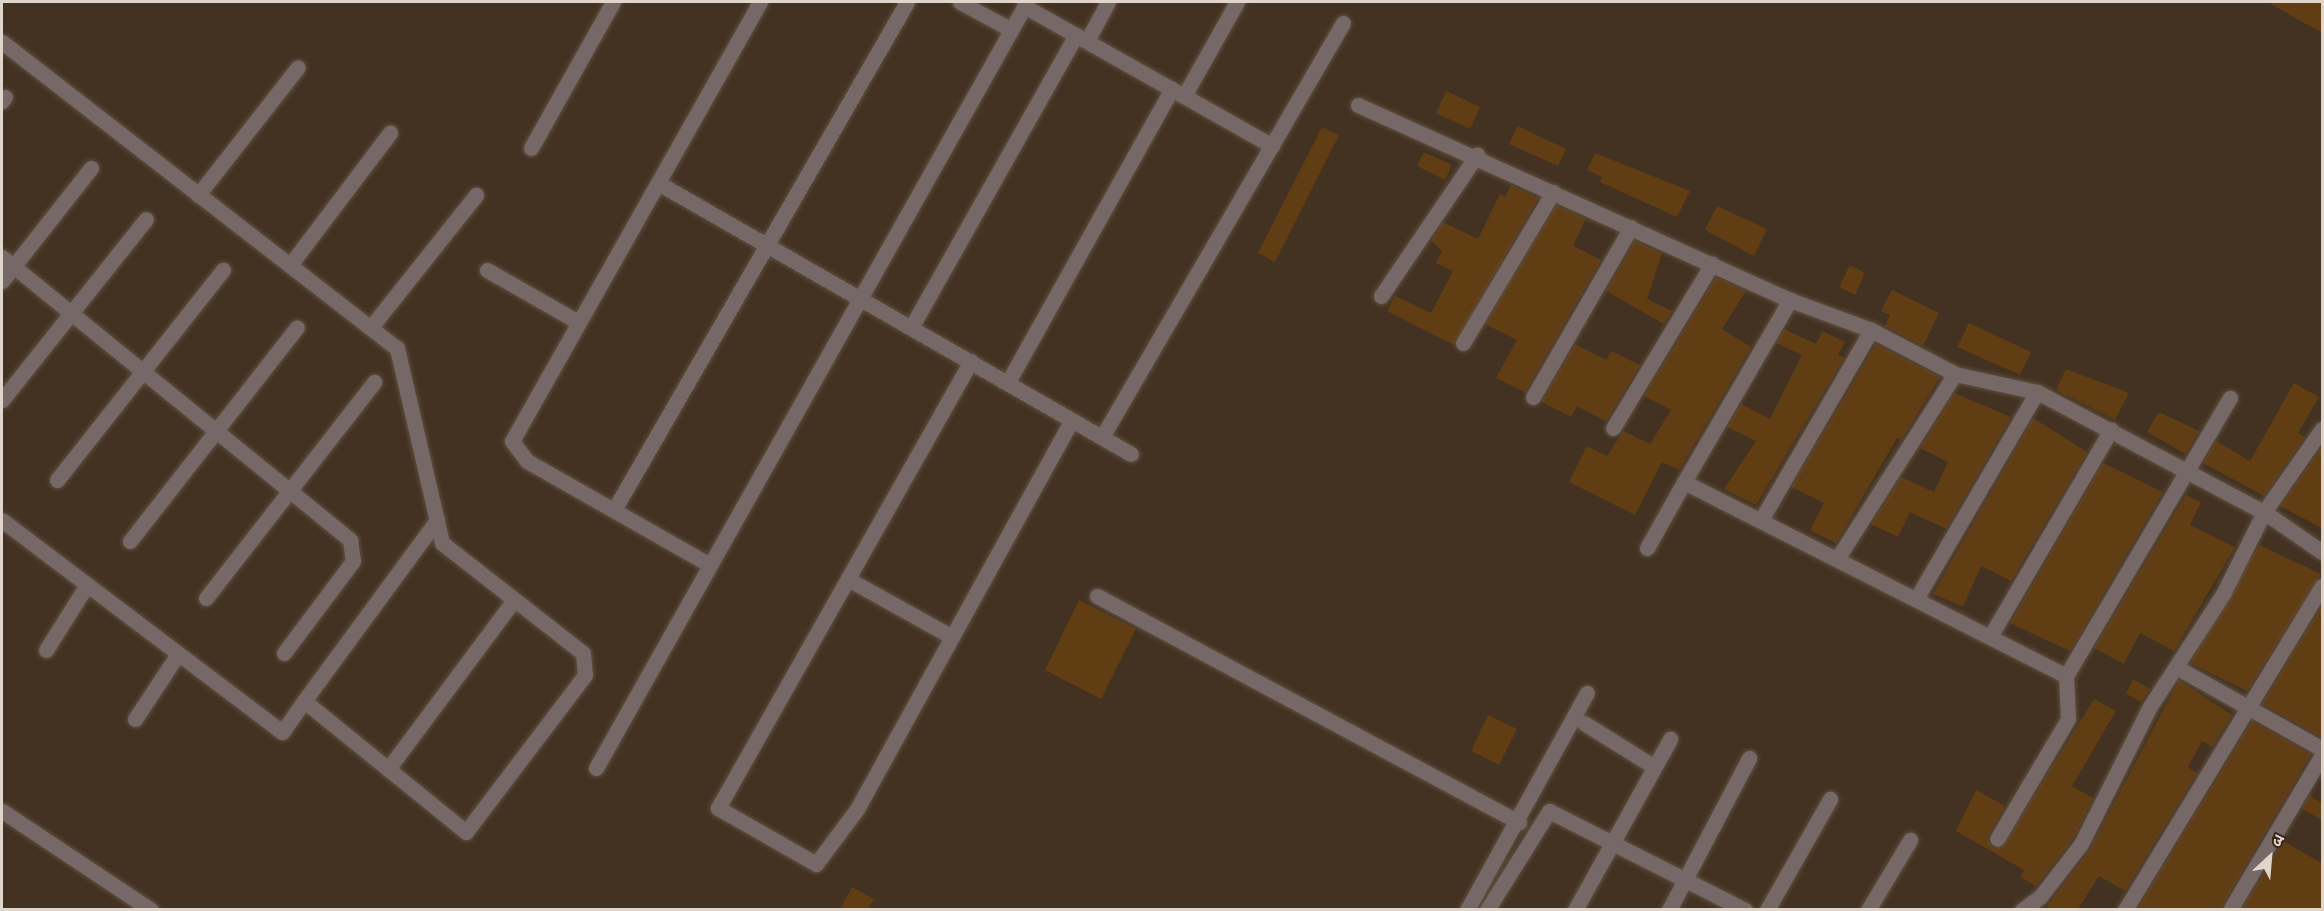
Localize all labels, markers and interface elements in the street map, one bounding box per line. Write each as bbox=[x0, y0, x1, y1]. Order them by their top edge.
north arrow bbox=[2240, 827, 2300, 887]
text: उ bbox=[2270, 830, 2286, 851]

